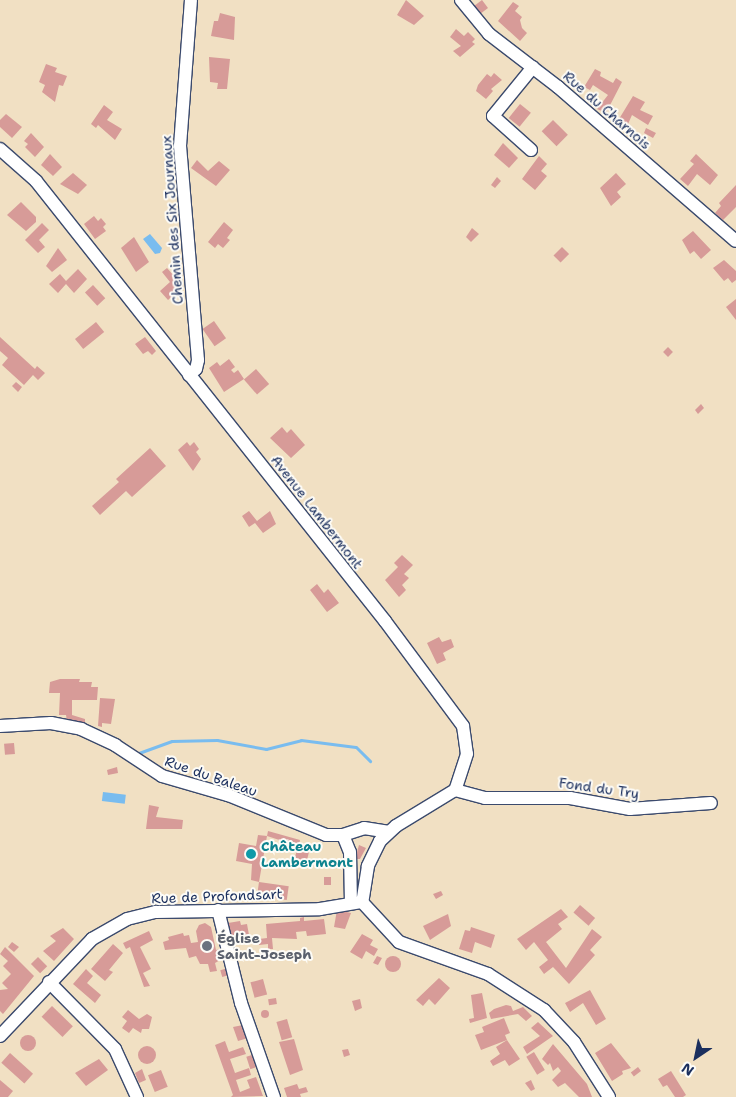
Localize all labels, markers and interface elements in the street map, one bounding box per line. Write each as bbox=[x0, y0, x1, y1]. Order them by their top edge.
street label: Rue du Charnois bbox=[560, 67, 654, 153]
street label: Chemin des Six Journaux bbox=[158, 135, 186, 305]
street label: Avenue Lambermont bbox=[267, 452, 367, 572]
street label: Rue du Baleau bbox=[163, 752, 259, 800]
street label: Fond du Try bbox=[558, 774, 640, 802]
place label: Château Lambermont bbox=[261, 838, 353, 870]
marker: Château Lambermont bbox=[245, 848, 257, 860]
street label: Rue de Profondsart bbox=[151, 885, 283, 907]
place label: Église Saint-Joseph bbox=[217, 930, 312, 962]
marker: Église Saint-Joseph bbox=[201, 940, 213, 952]
north arrow bbox=[671, 1032, 721, 1082]
text: N bbox=[678, 1059, 697, 1080]

